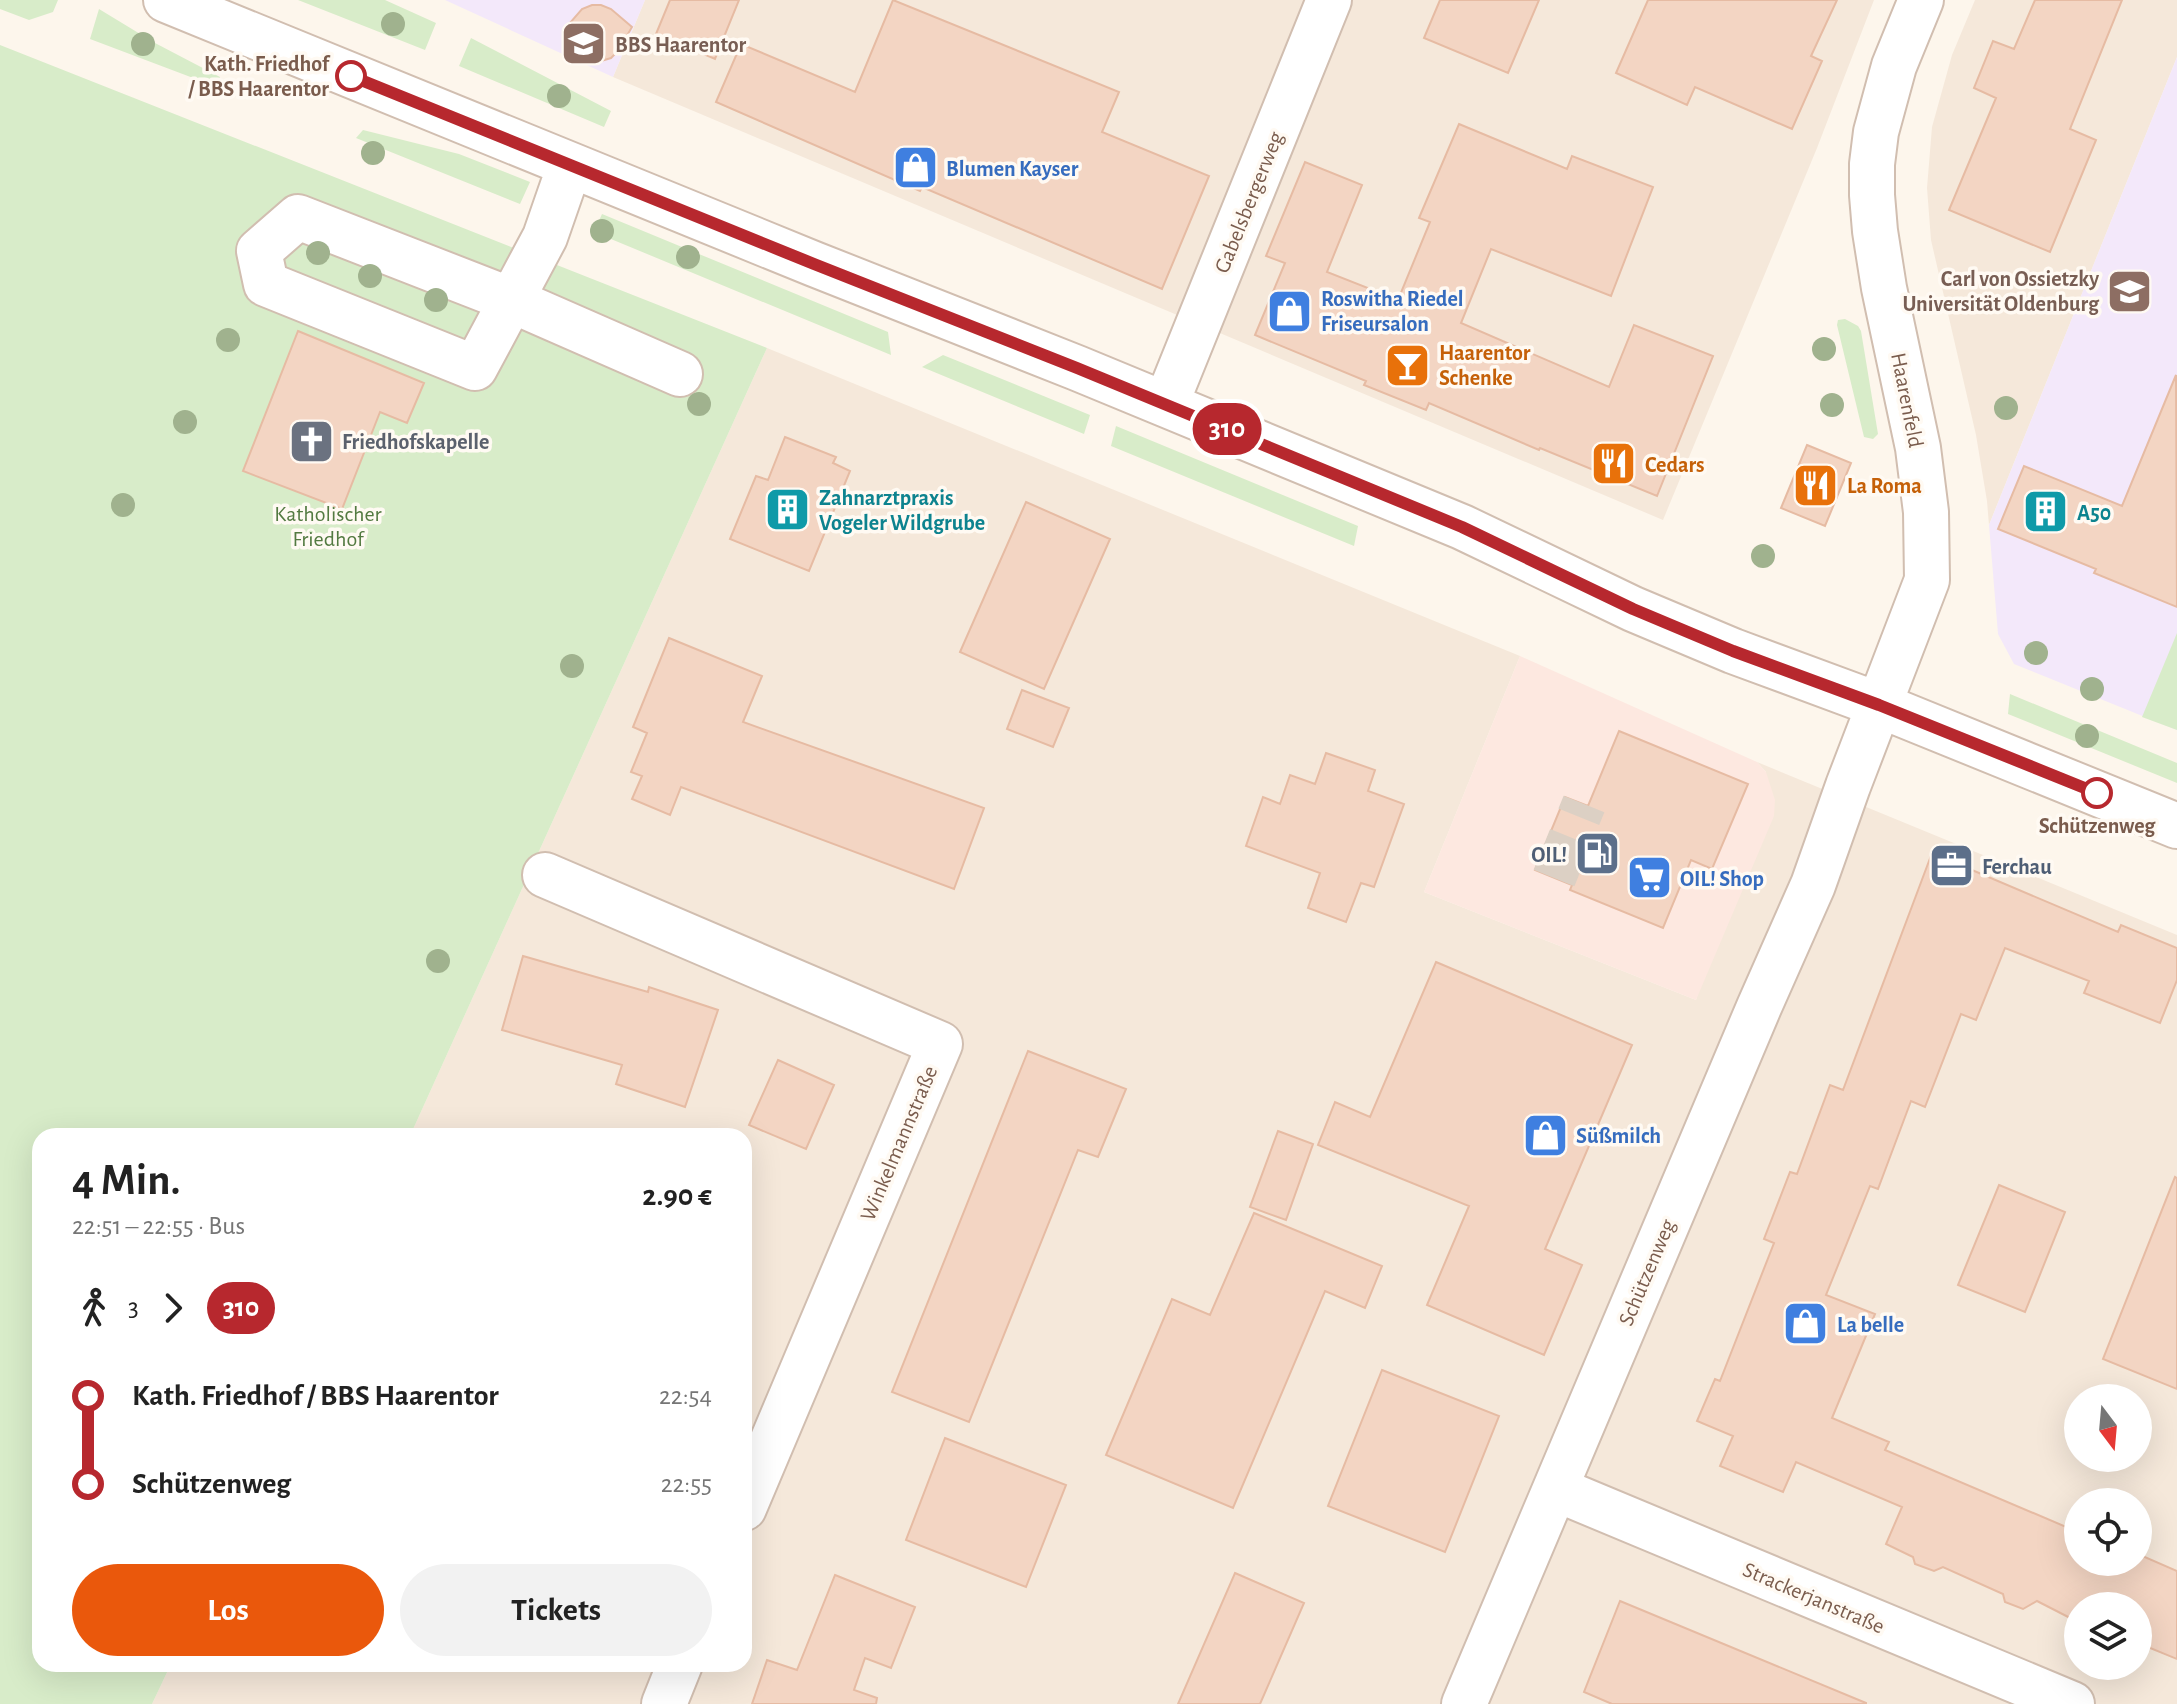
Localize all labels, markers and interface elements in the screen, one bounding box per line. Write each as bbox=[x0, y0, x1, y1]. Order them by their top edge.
school or university icon: BBS Haarentor bbox=[560, 20, 608, 68]
place label: BBS Haarentor bbox=[615, 34, 746, 56]
place label: Kath. Friedhof / BBS Haarentor bbox=[187, 53, 331, 100]
marker: Kath. Friedhof / BBS Haarentor bbox=[336, 61, 366, 91]
street label: Gabelsbergerweg bbox=[1211, 128, 1287, 276]
shop icon: Blumen Kayser bbox=[891, 144, 939, 192]
place label: Blumen Kayser bbox=[946, 158, 1079, 181]
school or university icon: Carl von Ossietzky Universität Oldenburg bbox=[2106, 267, 2154, 315]
place label: Carl von Ossietzky Universität Oldenburg bbox=[1902, 268, 2100, 315]
shop icon: Roswitha Riedel Friseursalon bbox=[1266, 287, 1314, 335]
place label: Roswitha Riedel Friseursalon bbox=[1321, 288, 1464, 335]
bar icon: Haarentor Schenke bbox=[1384, 341, 1432, 389]
place label: Haarentor Schenke bbox=[1439, 342, 1531, 389]
street label: Haarenfeld bbox=[1887, 351, 1927, 450]
line badge: 310 bbox=[1181, 403, 1273, 455]
text: 310 bbox=[1209, 415, 1245, 443]
church icon: Friedhofskapelle bbox=[287, 417, 335, 465]
place label: Friedhofskapelle bbox=[342, 431, 489, 453]
restaurant icon: Cedars bbox=[1590, 440, 1638, 488]
place label: Cedars bbox=[1645, 454, 1705, 476]
restaurant icon: La Roma bbox=[1792, 461, 1840, 509]
place label: La Roma bbox=[1847, 475, 1922, 497]
building icon: Zahnarztpraxis Vogeler Wildgrube bbox=[764, 486, 812, 534]
place label: Zahnarztpraxis Vogeler Wildgrube bbox=[819, 487, 985, 534]
building icon: A50 bbox=[2022, 488, 2070, 536]
place label: A50 bbox=[2077, 502, 2111, 524]
park label: Katholischer Friedhof bbox=[274, 503, 382, 550]
marker: Schützenweg bbox=[2082, 778, 2112, 808]
place label: Schützenweg bbox=[2039, 815, 2156, 837]
fuel station icon: OIL! bbox=[1574, 830, 1622, 878]
office icon: Ferchau bbox=[1927, 842, 1975, 890]
place label: OIL! bbox=[1531, 844, 1567, 866]
supermarket icon: OIL! Shop bbox=[1625, 854, 1673, 902]
place label: Ferchau bbox=[1982, 856, 2052, 878]
place label: OIL! Shop bbox=[1680, 868, 1764, 890]
street label: Winkelmannstraße bbox=[856, 1063, 942, 1224]
shop icon: Süßmilch bbox=[1521, 1111, 1569, 1159]
place label: Süßmilch bbox=[1576, 1125, 1661, 1147]
text: 4 Min. bbox=[72, 1159, 181, 1203]
text: 2.90 € bbox=[642, 1181, 712, 1211]
text: 22:51 – 22:55 · Bus bbox=[72, 1213, 245, 1239]
street label: Schützenweg bbox=[1615, 1216, 1679, 1329]
icon: walk bbox=[72, 1286, 116, 1330]
icon: forward bbox=[151, 1286, 195, 1330]
text: 310 bbox=[223, 1294, 259, 1322]
text: 3 bbox=[128, 1295, 139, 1321]
shop icon: La belle bbox=[1782, 1300, 1830, 1348]
place label: La belle bbox=[1837, 1314, 1904, 1336]
text: Kath. Friedhof / BBS Haarentor bbox=[132, 1381, 499, 1411]
text: 22:54 bbox=[659, 1383, 712, 1409]
north arrow bbox=[2064, 1384, 2152, 1472]
map controls bbox=[2064, 1384, 2152, 1680]
text: Schützenweg bbox=[132, 1469, 291, 1499]
text: 22:55 bbox=[661, 1471, 712, 1497]
button: locate bbox=[2064, 1488, 2152, 1576]
street label: Strackerjanstraße bbox=[1740, 1558, 1888, 1638]
button: Los bbox=[72, 1564, 384, 1656]
button: Tickets bbox=[400, 1564, 712, 1656]
button: layers bbox=[2064, 1592, 2152, 1680]

